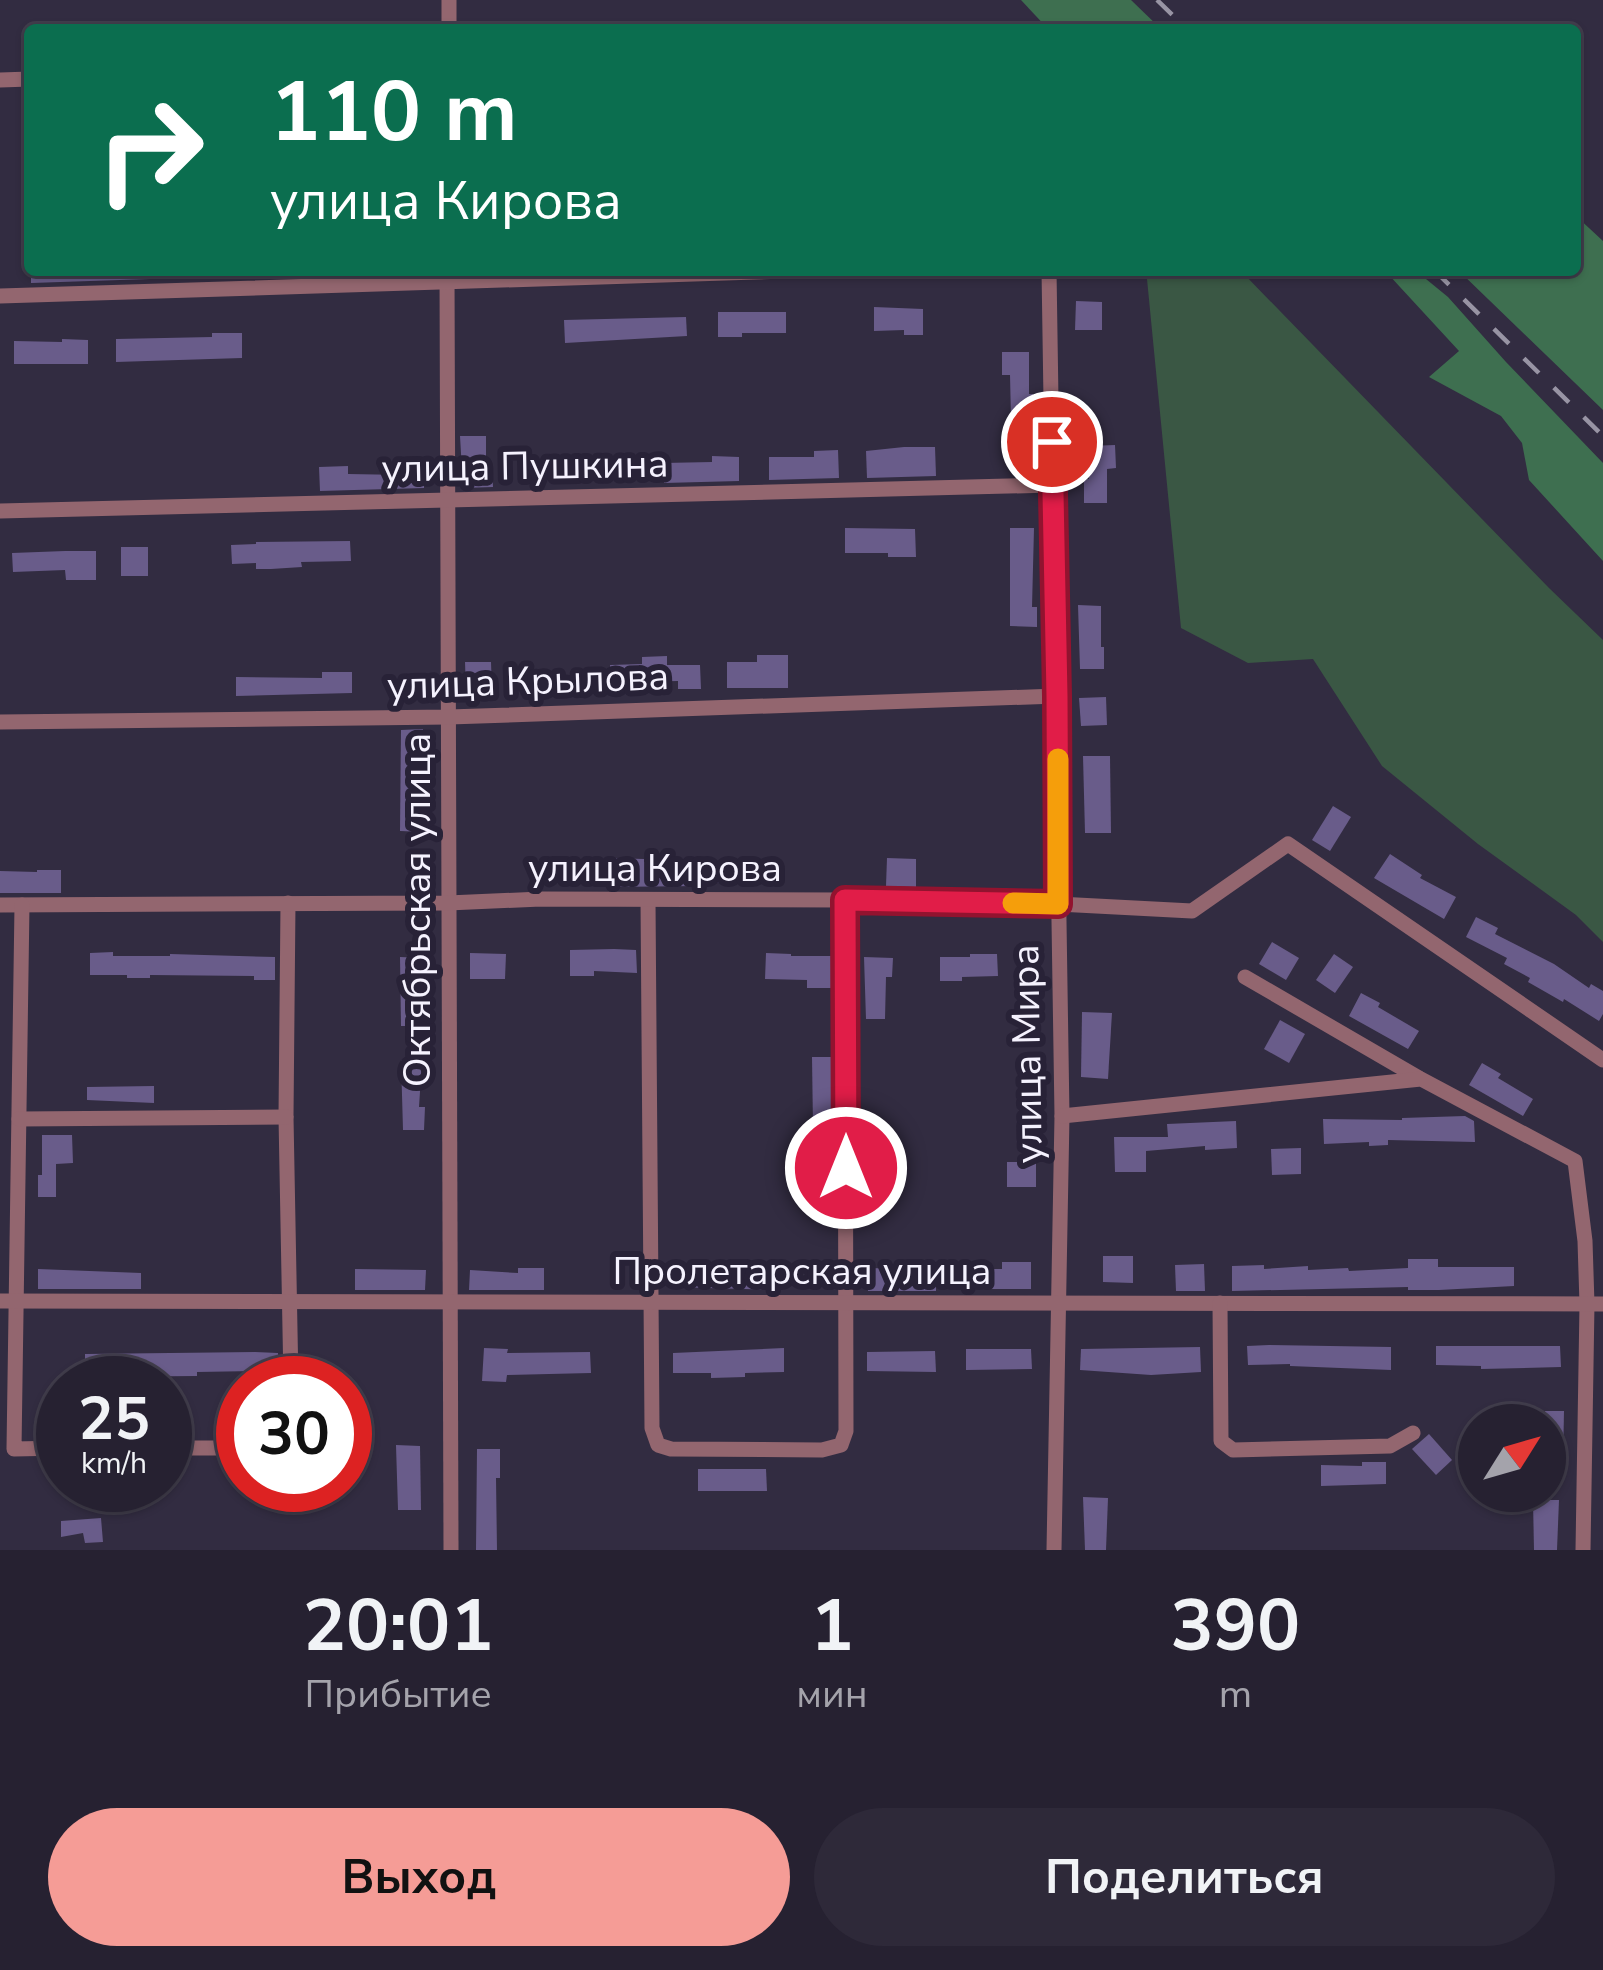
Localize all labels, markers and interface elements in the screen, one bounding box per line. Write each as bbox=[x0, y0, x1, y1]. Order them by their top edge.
text: 110 m bbox=[270, 55, 518, 170]
icon: right bbox=[72, 72, 228, 228]
text: улица Кирова bbox=[270, 164, 622, 238]
pin bbox=[1001, 391, 1103, 493]
icon: arrive bbox=[1019, 409, 1085, 475]
street label: улица Пушкина bbox=[381, 437, 669, 496]
street label: улица Крылова bbox=[386, 650, 670, 713]
street label: Октябрьская улица bbox=[391, 733, 444, 1087]
street label: улица Кирова bbox=[528, 842, 782, 895]
street label: улица Мира bbox=[999, 944, 1056, 1164]
position arrow bbox=[783, 1105, 909, 1231]
street label: Пролетарская улица bbox=[612, 1245, 992, 1298]
speed limit sign: 30 bbox=[216, 1356, 372, 1512]
text: 25 bbox=[78, 1378, 150, 1460]
north arrow bbox=[1458, 1404, 1566, 1512]
map controls bbox=[1458, 1404, 1566, 1512]
text: km/h bbox=[81, 1443, 147, 1484]
text: 20:01 bbox=[303, 1577, 493, 1675]
text: 1 bbox=[810, 1577, 854, 1675]
text: 390 bbox=[1171, 1577, 1300, 1675]
text: Прибытие bbox=[305, 1668, 492, 1721]
text: мин bbox=[796, 1668, 868, 1721]
text: m bbox=[1219, 1668, 1252, 1721]
button: Выход bbox=[48, 1808, 790, 1946]
button: Поделиться bbox=[814, 1808, 1555, 1946]

